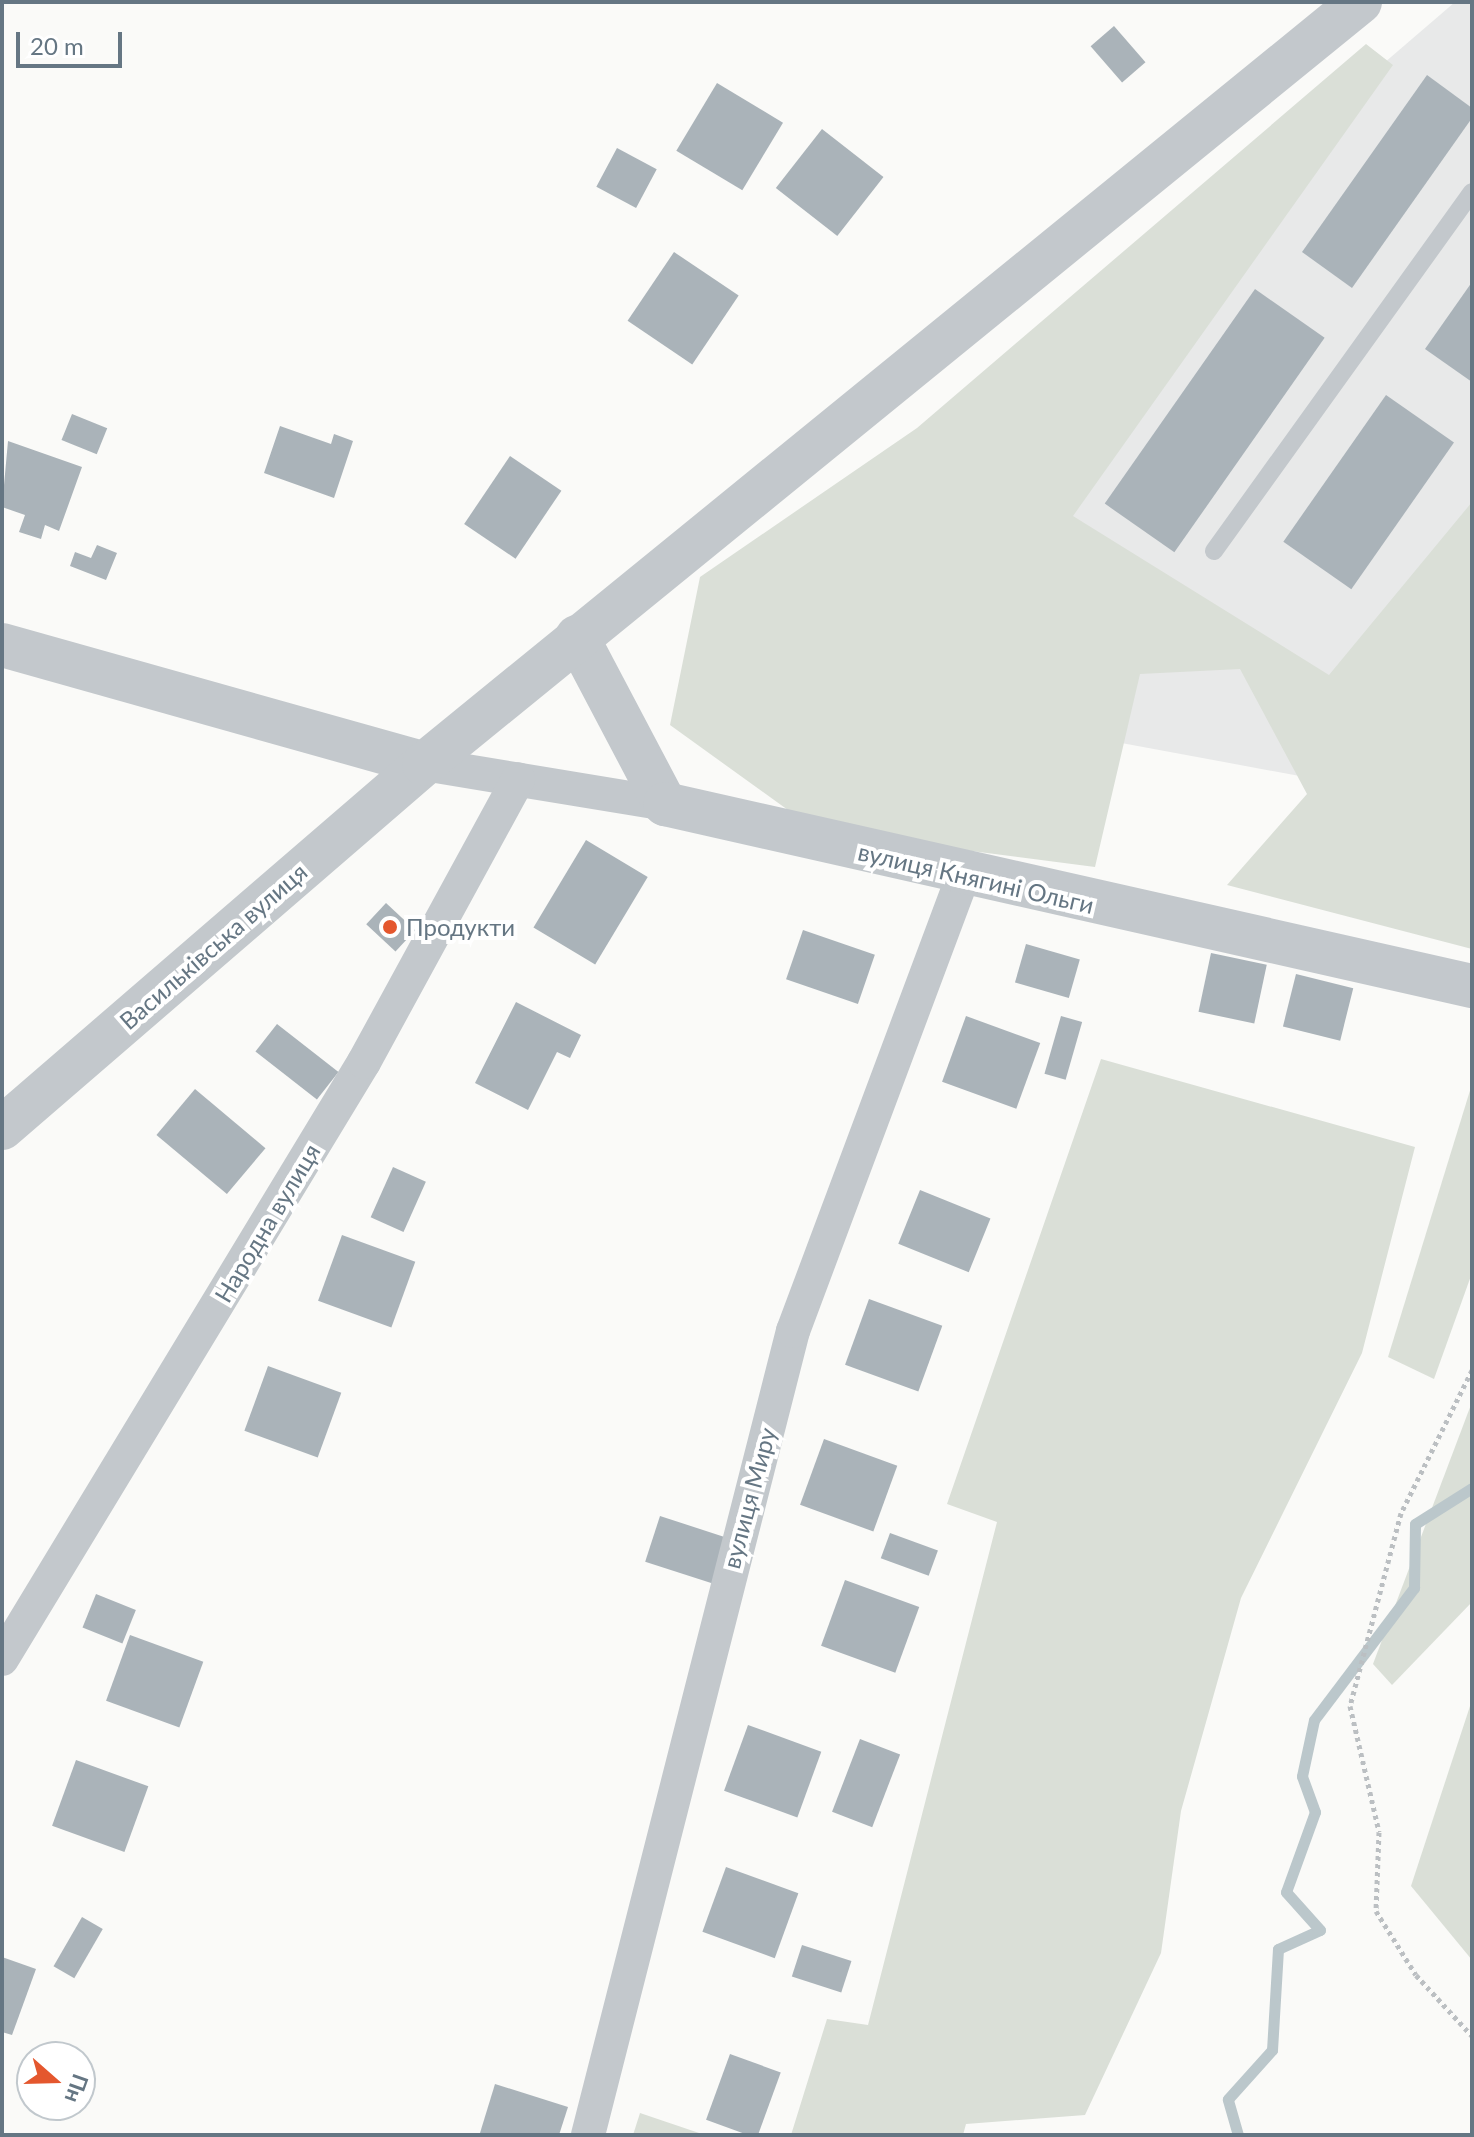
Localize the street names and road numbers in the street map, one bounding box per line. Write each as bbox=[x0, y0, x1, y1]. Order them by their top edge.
street label: вулиця Княгині Ольги bbox=[855, 837, 1097, 919]
street label: Васильківська вулиця bbox=[113, 857, 313, 1035]
street label: Народна вулиця bbox=[208, 1138, 326, 1308]
street label: вулиця Миру bbox=[716, 1424, 782, 1572]

